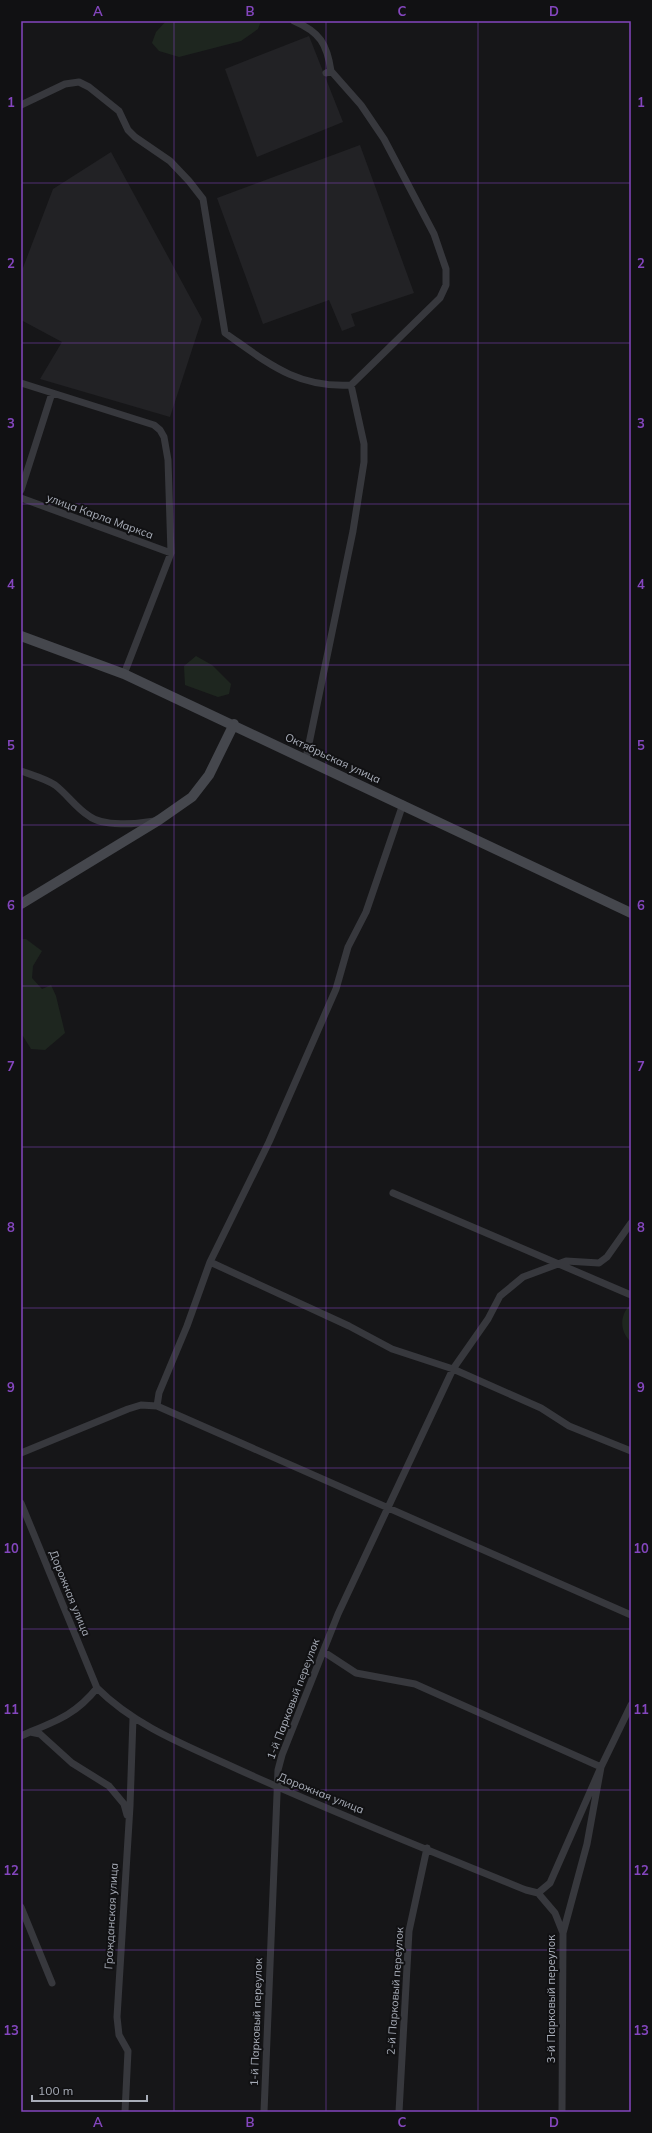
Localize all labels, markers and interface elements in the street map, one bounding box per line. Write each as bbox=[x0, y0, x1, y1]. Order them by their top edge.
text: A bbox=[93, 3, 103, 19]
text: B bbox=[246, 3, 255, 19]
text: C bbox=[398, 3, 407, 19]
text: D bbox=[549, 3, 559, 19]
text: 1 bbox=[7, 94, 15, 110]
text: 1 bbox=[637, 94, 645, 110]
text: 2 bbox=[7, 255, 15, 271]
text: 2 bbox=[637, 255, 645, 271]
text: 3 bbox=[7, 415, 15, 431]
text: 3 bbox=[637, 415, 645, 431]
street label: улица Карла Маркса bbox=[45, 490, 155, 542]
text: 4 bbox=[7, 576, 15, 592]
text: 4 bbox=[637, 576, 645, 592]
street label: Октябрьская улица bbox=[283, 730, 383, 786]
text: 5 bbox=[7, 737, 15, 753]
text: 5 bbox=[637, 737, 645, 753]
text: 6 bbox=[7, 897, 15, 913]
text: 6 bbox=[637, 897, 645, 913]
text: 7 bbox=[7, 1058, 15, 1074]
text: 7 bbox=[637, 1058, 645, 1074]
text: 8 bbox=[7, 1219, 15, 1235]
text: 8 bbox=[637, 1219, 645, 1235]
text: 9 bbox=[7, 1379, 15, 1395]
text: 9 bbox=[637, 1379, 645, 1395]
text: 10 bbox=[3, 1540, 19, 1556]
text: 10 bbox=[633, 1540, 649, 1556]
street label: Дорожная улица bbox=[46, 1548, 94, 1638]
street label: 1-й Парковый переулок bbox=[263, 1637, 323, 1761]
text: 11 bbox=[3, 1701, 19, 1717]
text: 11 bbox=[633, 1701, 649, 1717]
street label: Дорожная улица bbox=[276, 1769, 366, 1817]
text: 12 bbox=[3, 1862, 19, 1878]
street label: Гражданская улица bbox=[101, 1862, 121, 1970]
text: 12 bbox=[633, 1862, 649, 1878]
street label: 2-й Парковый переулок bbox=[384, 1926, 406, 2056]
street label: 3-й Парковый переулок bbox=[544, 1935, 558, 2063]
street label: 1-й Парковый переулок bbox=[247, 1958, 265, 2086]
text: 13 bbox=[3, 2022, 19, 2038]
text: 13 bbox=[633, 2022, 649, 2038]
scale bar bbox=[32, 2077, 147, 2103]
text: 100 m bbox=[38, 2083, 73, 2098]
text: A bbox=[93, 2114, 103, 2130]
text: B bbox=[246, 2114, 255, 2130]
text: C bbox=[398, 2114, 407, 2130]
text: D bbox=[549, 2114, 559, 2130]

